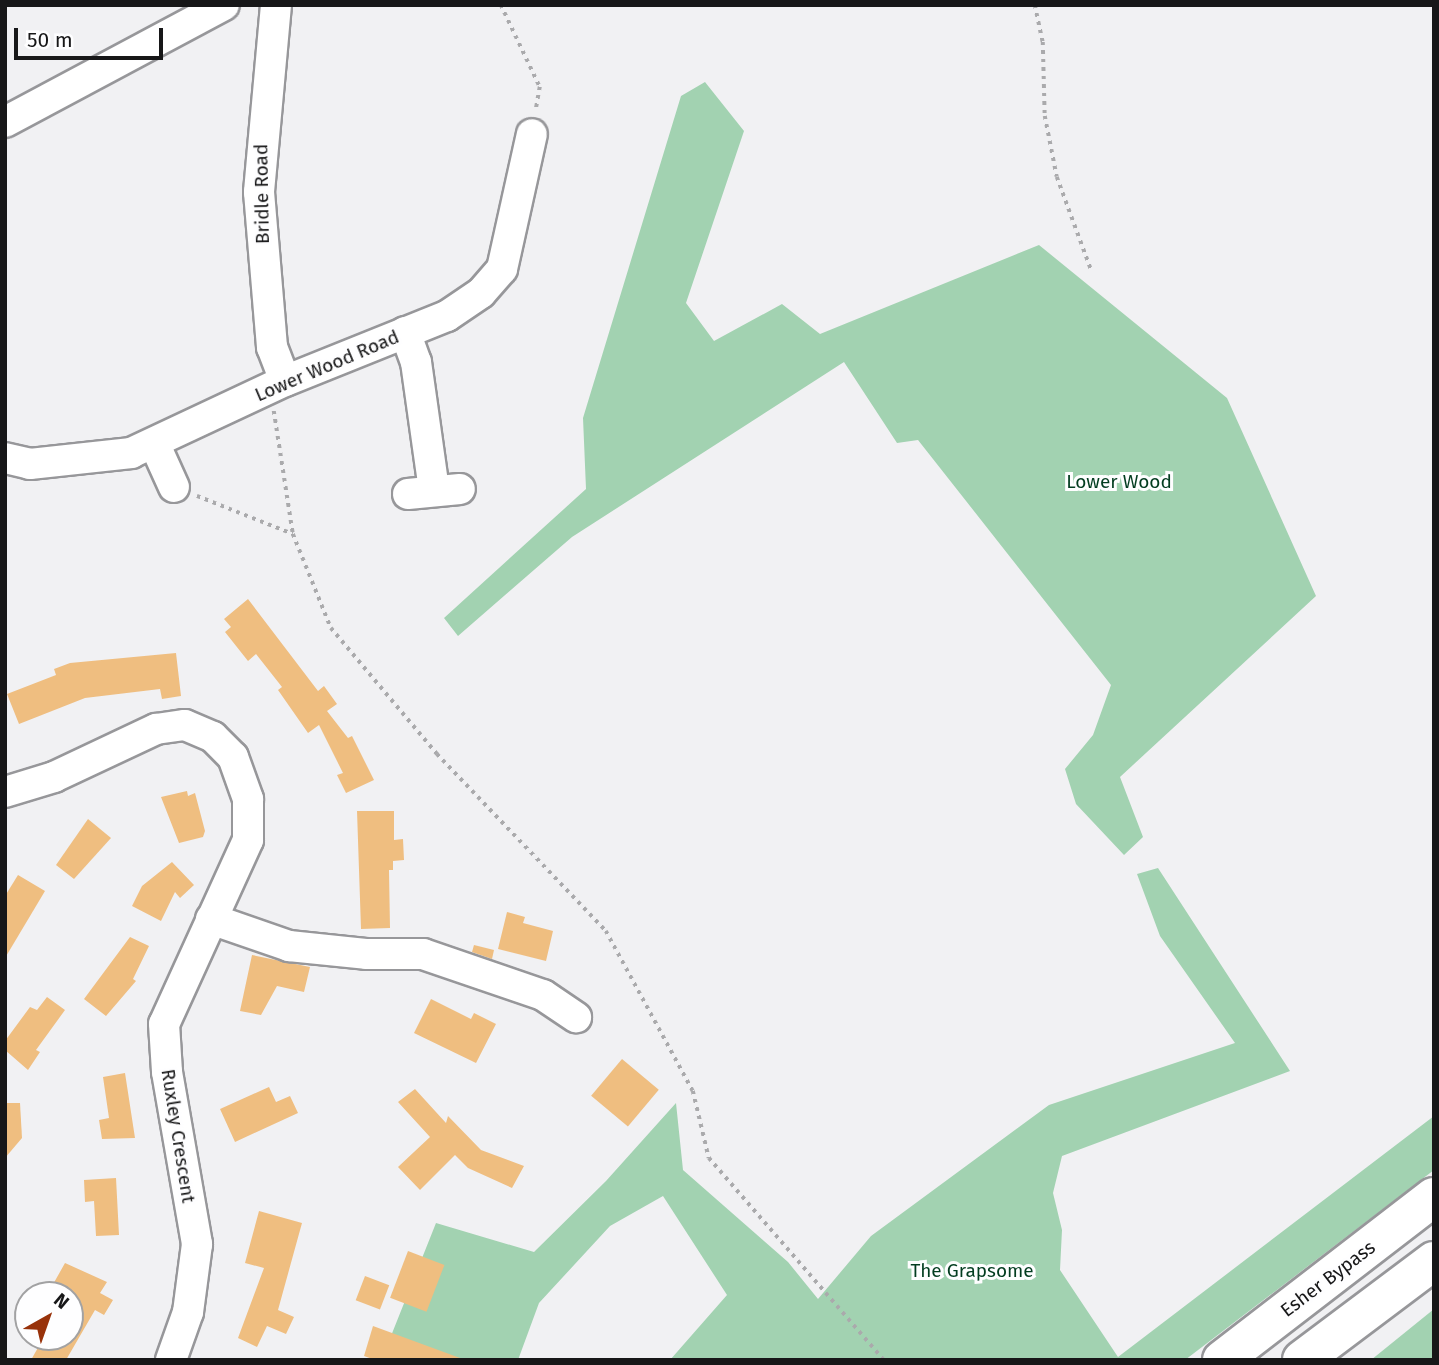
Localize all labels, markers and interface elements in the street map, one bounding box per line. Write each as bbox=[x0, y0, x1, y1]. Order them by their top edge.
scale bar bbox=[18, 14, 166, 58]
text: 50 m bbox=[27, 27, 73, 53]
street label: Bridle Road bbox=[250, 144, 274, 244]
street label: Lower Wood Road bbox=[252, 325, 402, 407]
park label: Lower Wood bbox=[1066, 471, 1172, 493]
street label: Ruxley Crescent bbox=[156, 1067, 200, 1205]
street label: Esher Bypass bbox=[1276, 1236, 1380, 1322]
park label: The Grapsome bbox=[910, 1260, 1034, 1282]
north arrow bbox=[14, 1281, 84, 1351]
text: N bbox=[49, 1288, 74, 1314]

